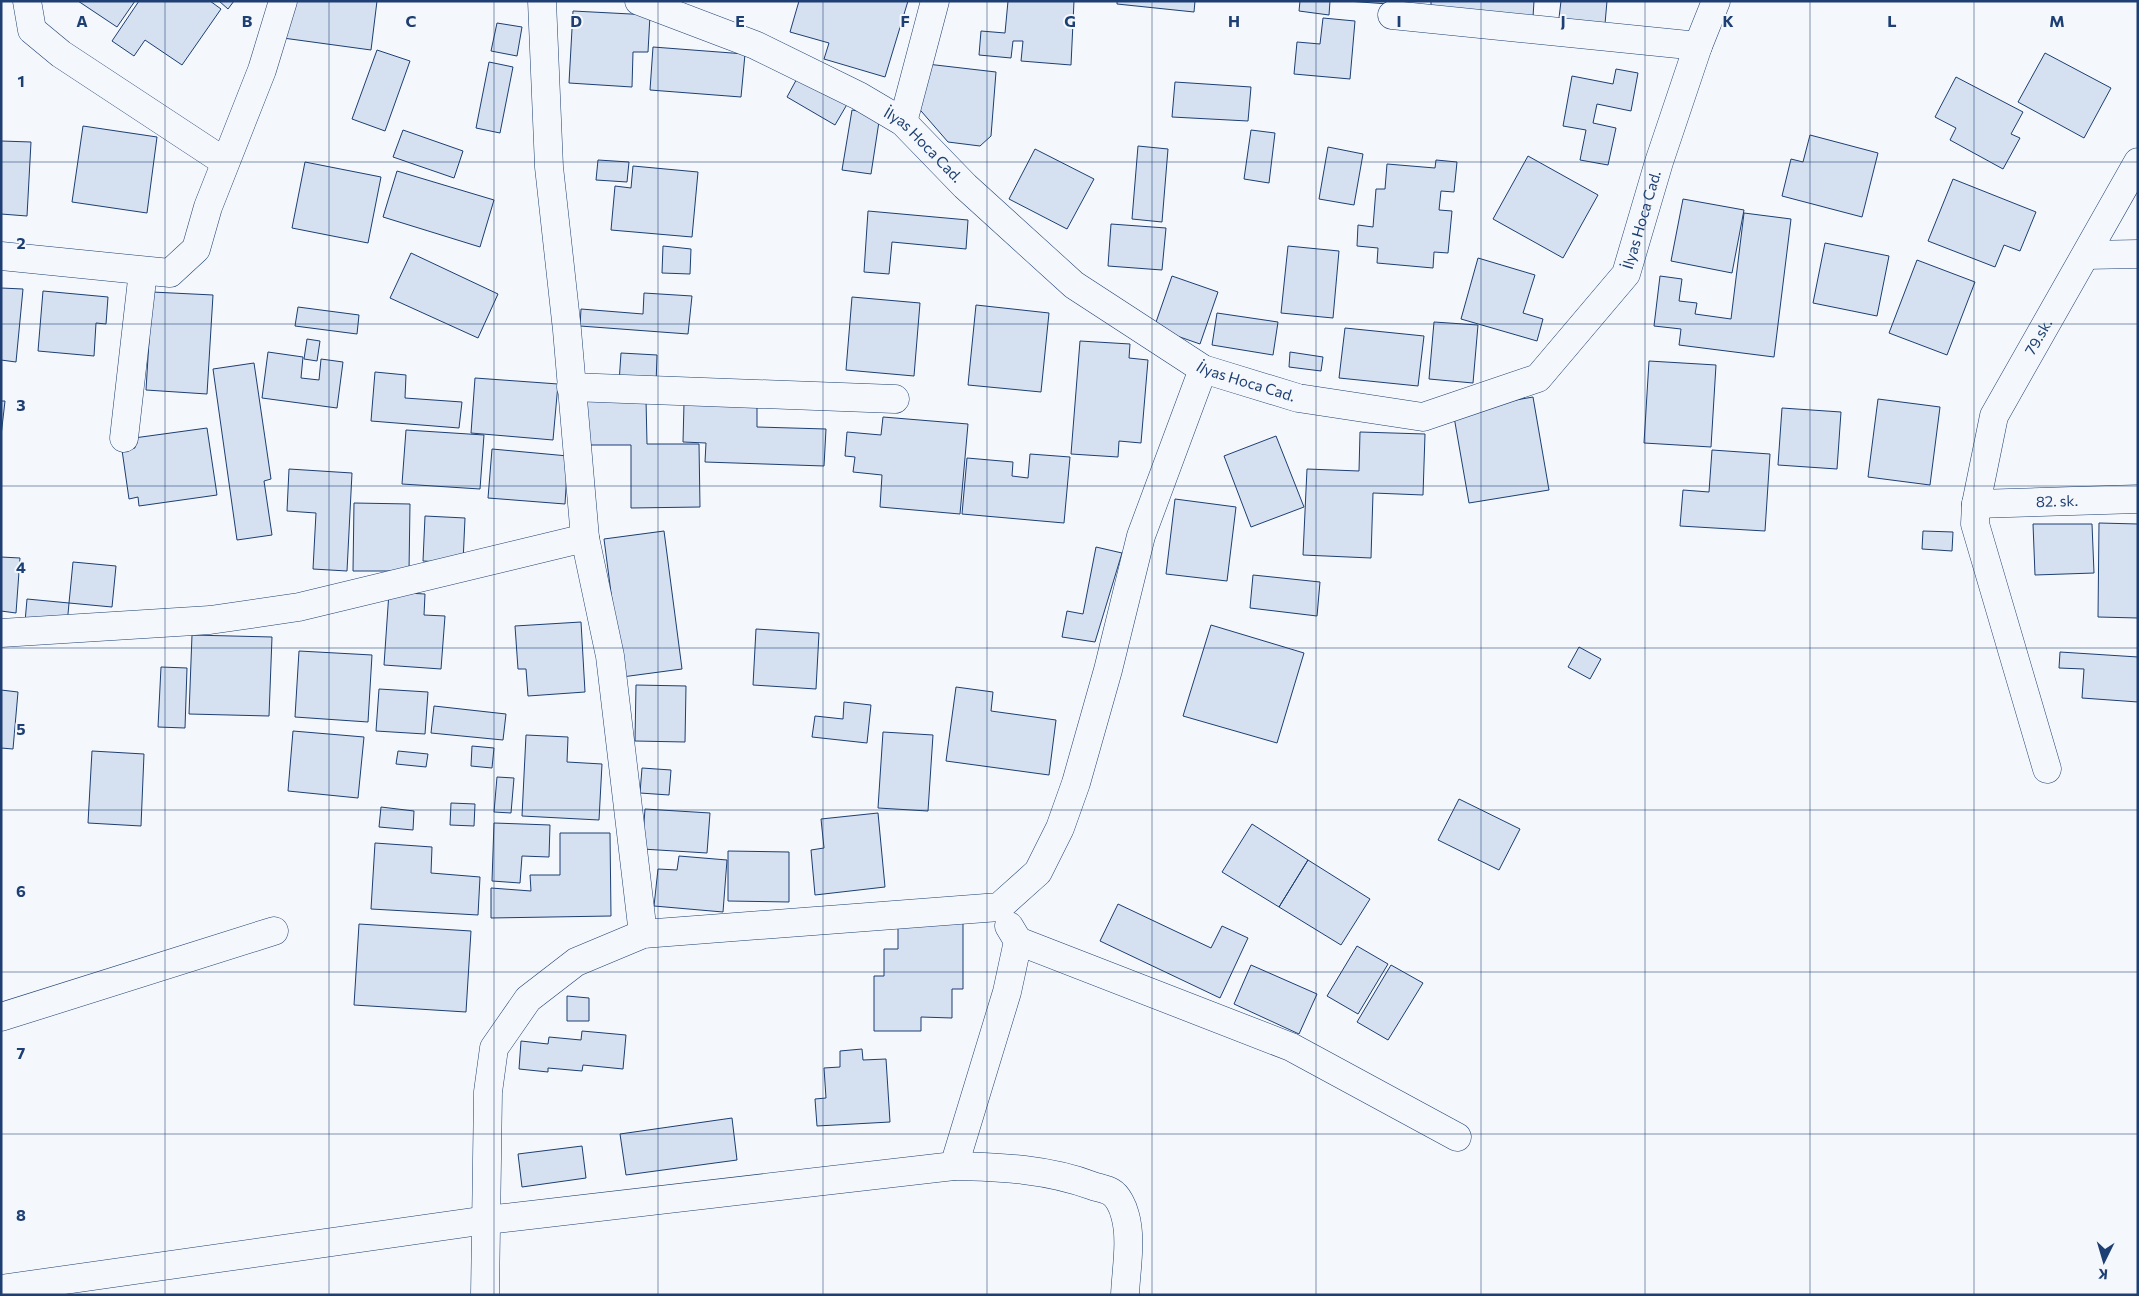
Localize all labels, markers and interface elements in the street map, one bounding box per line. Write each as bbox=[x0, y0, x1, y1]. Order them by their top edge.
text: A bbox=[76, 11, 88, 30]
text: B bbox=[242, 11, 253, 30]
text: C bbox=[406, 11, 417, 30]
text: D bbox=[570, 11, 582, 30]
text: E bbox=[735, 11, 745, 30]
text: F bbox=[900, 11, 910, 30]
text: G bbox=[1064, 11, 1076, 30]
text: H bbox=[1228, 11, 1240, 30]
text: I bbox=[1396, 11, 1402, 30]
text: J bbox=[1560, 11, 1566, 30]
text: K bbox=[1722, 11, 1734, 30]
text: L bbox=[1887, 11, 1897, 30]
text: M bbox=[2049, 11, 2065, 30]
text: 1 bbox=[17, 71, 25, 90]
street label: İlyas Hoca Cad. bbox=[881, 103, 967, 186]
street label: İlyas Hoca Cad. bbox=[1618, 168, 1664, 271]
text: 2 bbox=[16, 233, 26, 252]
street label: 79.sk. bbox=[2021, 315, 2055, 358]
street label: İlyas Hoca Cad. bbox=[1193, 357, 1297, 405]
text: 3 bbox=[16, 395, 26, 414]
street label: 82. sk. bbox=[2035, 491, 2078, 510]
text: 4 bbox=[16, 557, 26, 576]
text: 5 bbox=[16, 719, 26, 738]
text: 6 bbox=[16, 881, 26, 900]
text: 7 bbox=[17, 1043, 26, 1062]
text: 8 bbox=[16, 1205, 26, 1224]
north arrow bbox=[2079, 1236, 2129, 1286]
text: K bbox=[2097, 1266, 2108, 1283]

